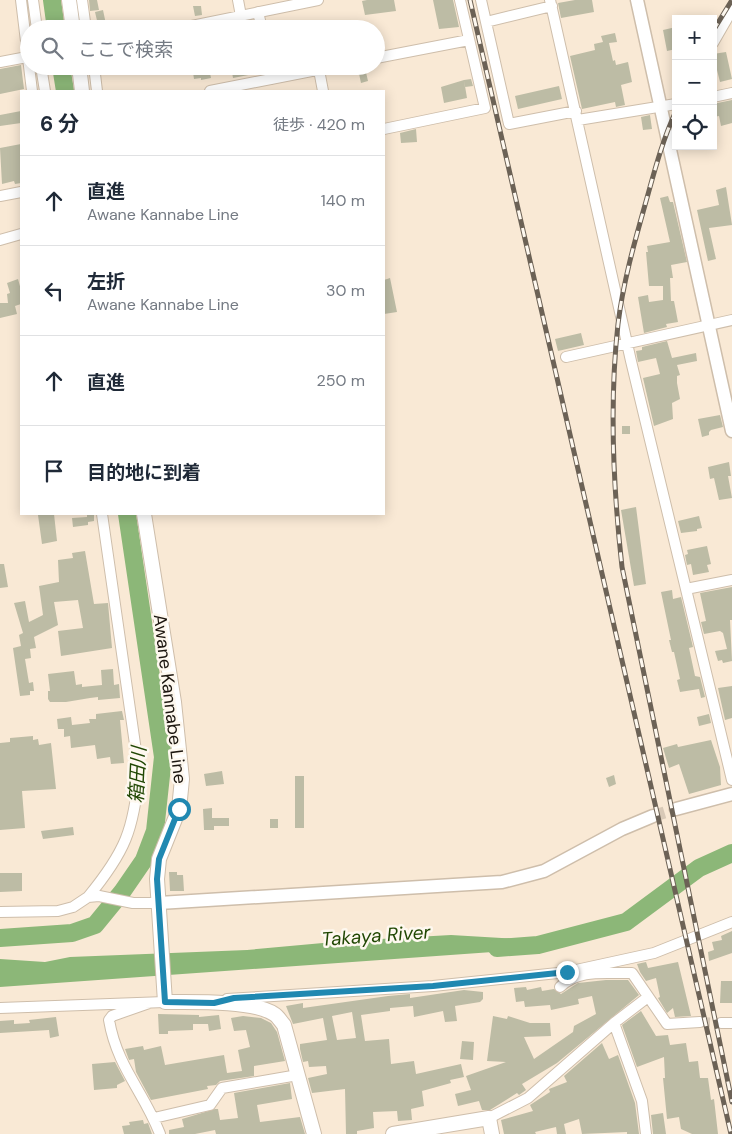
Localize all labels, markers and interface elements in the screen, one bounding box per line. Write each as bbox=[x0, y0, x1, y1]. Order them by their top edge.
map controls bbox=[672, 15, 717, 150]
button: + bbox=[672, 15, 717, 60]
search box bbox=[20, 20, 385, 75]
icon: search bbox=[38, 34, 66, 62]
text: ここで検索 bbox=[78, 37, 173, 62]
button: − bbox=[672, 60, 717, 105]
button: locate bbox=[672, 105, 717, 150]
text: 6 分 bbox=[40, 110, 79, 138]
text: 徒歩 · 420 m bbox=[273, 114, 365, 135]
text: 直進 bbox=[87, 179, 125, 204]
icon: ahead bbox=[40, 187, 68, 215]
text: 140 m bbox=[321, 190, 365, 211]
text: Awane Kannabe Line bbox=[87, 204, 239, 225]
text: 左折 bbox=[87, 269, 125, 294]
icon: left bbox=[40, 277, 68, 305]
text: 30 m bbox=[326, 280, 365, 301]
text: Awane Kannabe Line bbox=[87, 294, 239, 315]
icon: ahead bbox=[40, 367, 68, 395]
text: 直進 bbox=[87, 370, 125, 395]
text: 250 m bbox=[317, 370, 365, 391]
icon: arrive bbox=[40, 457, 68, 485]
text: 目的地に到着 bbox=[87, 460, 201, 485]
street label: Awane Kannabe Line bbox=[148, 613, 192, 785]
water label: 箱田川 bbox=[124, 744, 152, 804]
route start bbox=[168, 798, 191, 821]
water label: Takaya River bbox=[321, 919, 432, 952]
route end bbox=[556, 961, 579, 984]

